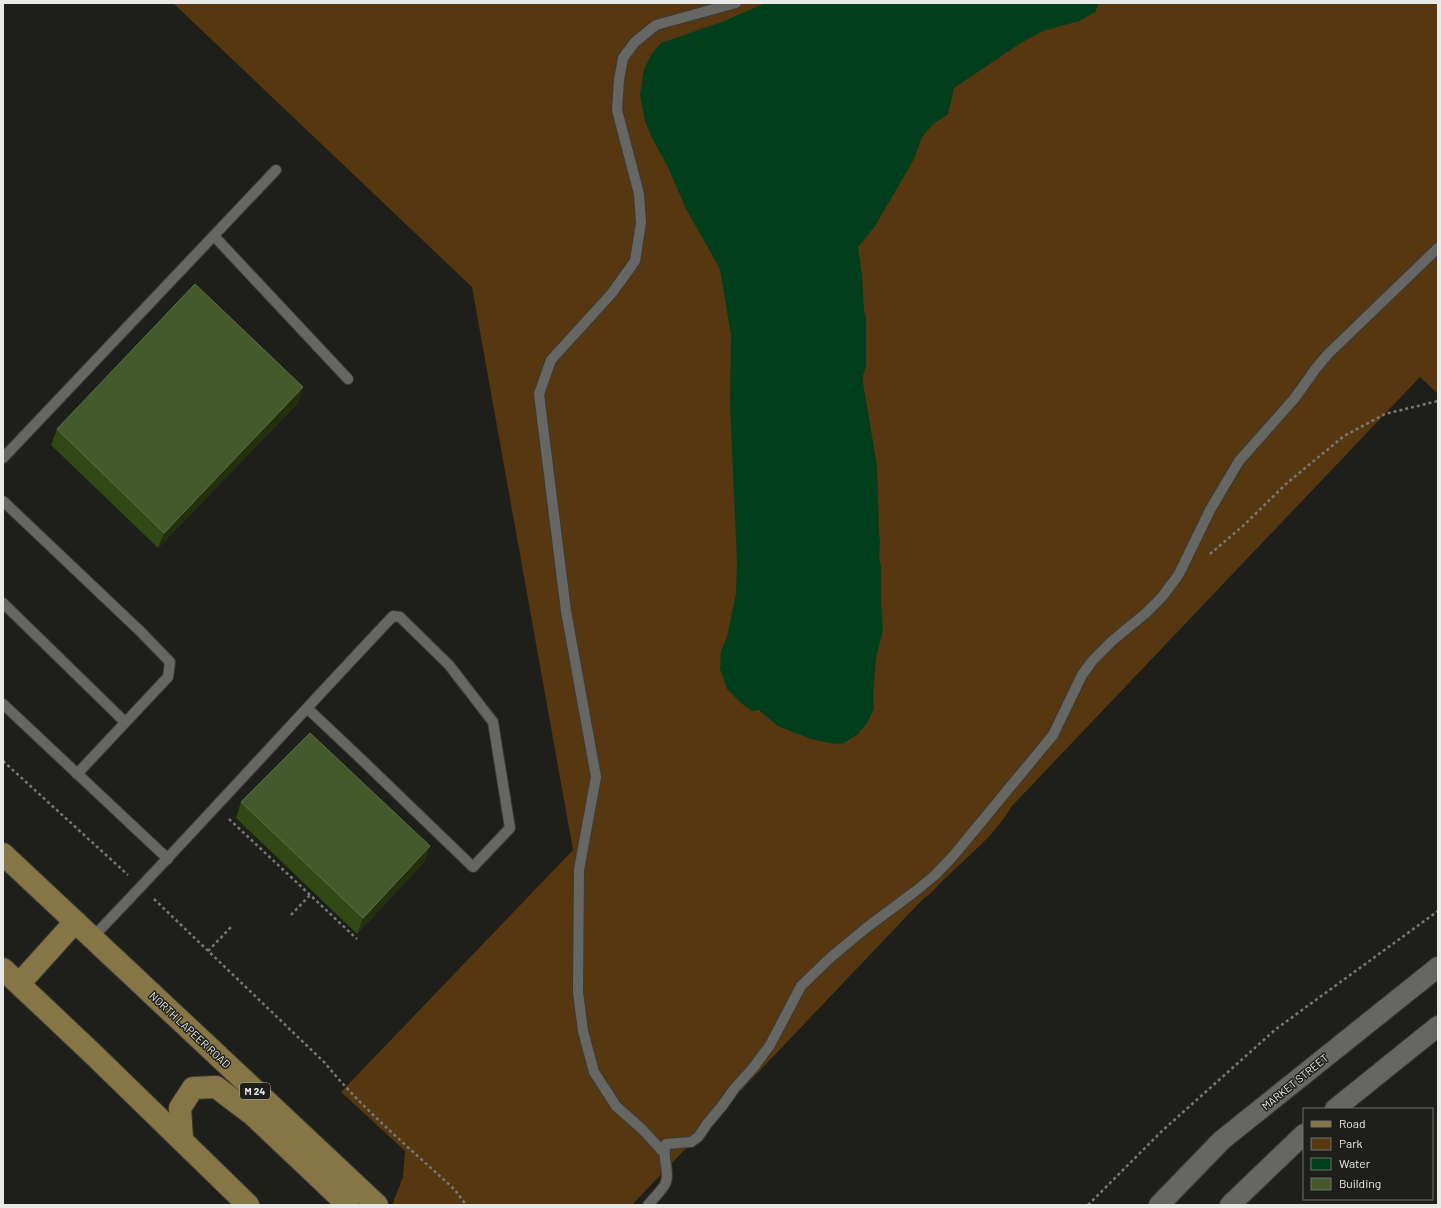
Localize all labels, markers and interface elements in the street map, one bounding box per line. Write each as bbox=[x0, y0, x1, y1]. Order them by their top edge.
street label: NORTH LAPEER ROAD bbox=[147, 989, 234, 1071]
street label: MARKET STREET bbox=[1259, 1051, 1331, 1112]
road number: M 24 bbox=[240, 1083, 270, 1099]
legend bbox=[1303, 1108, 1433, 1200]
text: Road bbox=[1339, 1116, 1366, 1130]
text: Park bbox=[1339, 1136, 1363, 1150]
text: Water bbox=[1339, 1156, 1371, 1170]
text: Building bbox=[1339, 1176, 1381, 1190]

